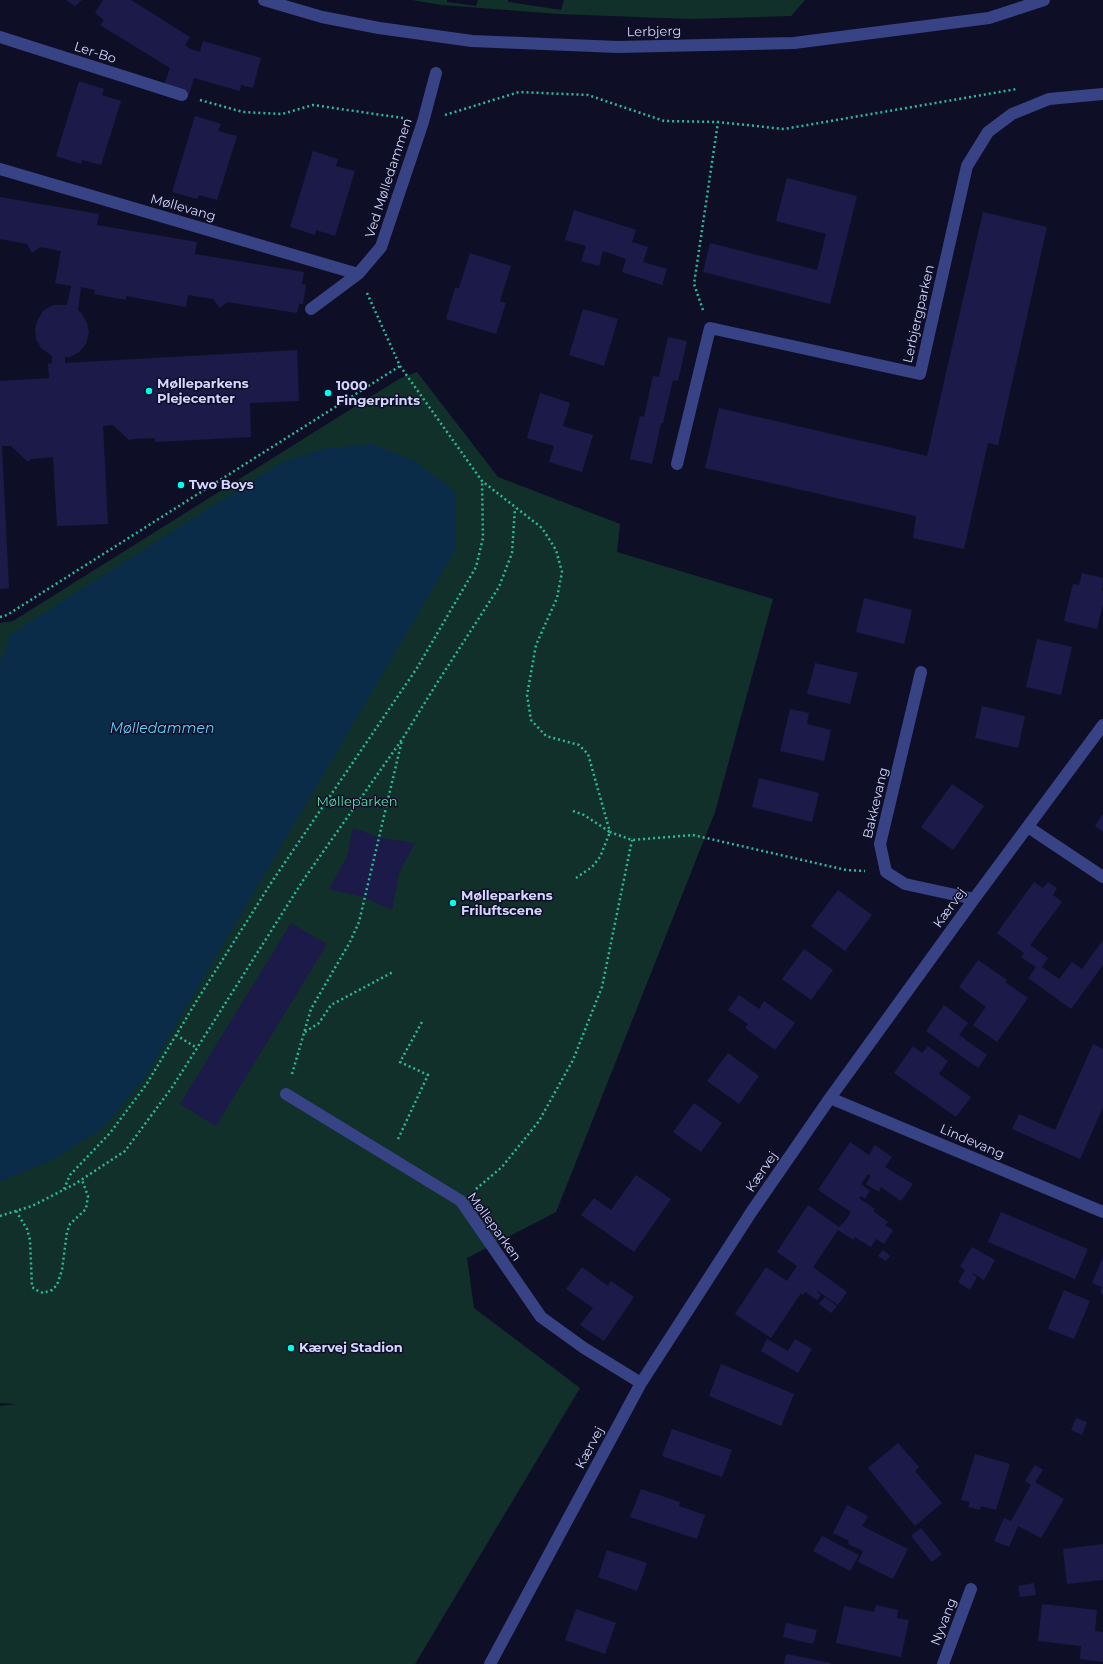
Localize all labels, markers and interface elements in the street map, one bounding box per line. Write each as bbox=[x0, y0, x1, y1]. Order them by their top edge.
street label: Lerbjerg bbox=[627, 24, 681, 40]
street label: Ler-Bo bbox=[72, 39, 118, 67]
street label: Ved Mølledammen bbox=[362, 116, 416, 240]
street label: Møllevang bbox=[148, 191, 218, 225]
street label: Lerbjergparken bbox=[900, 263, 938, 365]
place label: Mølleparkens Plejecenter bbox=[157, 376, 249, 407]
place label: 1000 Fingerprints bbox=[336, 378, 420, 409]
marker: Mølleparkens Plejecenter bbox=[144, 386, 154, 396]
marker: 1000 Fingerprints bbox=[323, 388, 333, 398]
place label: Two Boys bbox=[189, 477, 254, 493]
marker: Two Boys bbox=[176, 480, 186, 490]
water label: Mølledammen bbox=[110, 721, 214, 737]
street label: Bakkevang bbox=[860, 766, 892, 840]
park label: Mølleparken bbox=[316, 794, 398, 810]
street label: Kærvej bbox=[930, 885, 970, 931]
place label: Mølleparkens Friluftscene bbox=[461, 888, 553, 919]
marker: Mølleparkens Friluftscene bbox=[448, 898, 458, 908]
street label: Lindevang bbox=[937, 1121, 1007, 1163]
street label: Kærvej bbox=[743, 1149, 781, 1195]
street label: Mølleparken bbox=[464, 1190, 524, 1264]
place label: Kærvej Stadion bbox=[299, 1340, 403, 1356]
marker: Kærvej Stadion bbox=[286, 1343, 296, 1353]
street label: Kærvej bbox=[572, 1424, 608, 1472]
street label: Nyvang bbox=[928, 1596, 960, 1648]

